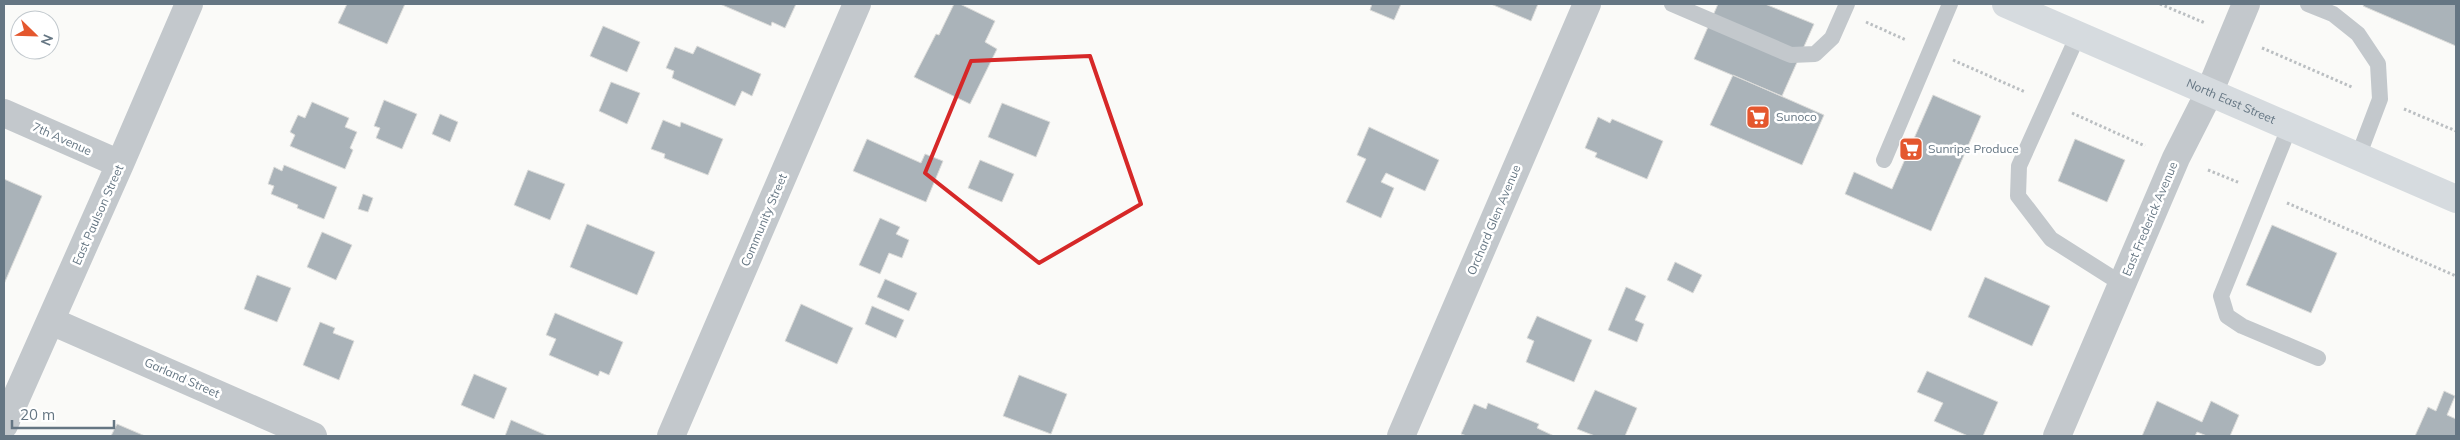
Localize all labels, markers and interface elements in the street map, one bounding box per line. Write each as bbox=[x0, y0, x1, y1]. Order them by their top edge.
north arrow bbox=[10, 10, 60, 60]
text: N bbox=[37, 32, 57, 48]
street label: North East Street bbox=[2184, 75, 2278, 127]
supermarket icon: Sunoco bbox=[1745, 104, 1771, 130]
place label: Sunoco bbox=[1776, 109, 1817, 124]
street label: 7th Avenue bbox=[30, 119, 94, 158]
supermarket icon: Sunripe Produce bbox=[1898, 136, 1924, 162]
place label: Sunripe Produce bbox=[1928, 141, 2019, 156]
street label: East Frederick Avenue bbox=[2119, 159, 2180, 278]
street label: East Paulson Street bbox=[69, 162, 126, 267]
street label: Orchard Glen Avenue bbox=[1463, 162, 1524, 277]
street label: Community Street bbox=[737, 171, 790, 269]
street label: Garland Street bbox=[142, 354, 222, 401]
scale bar bbox=[12, 398, 115, 430]
text: 20 m bbox=[20, 405, 55, 424]

